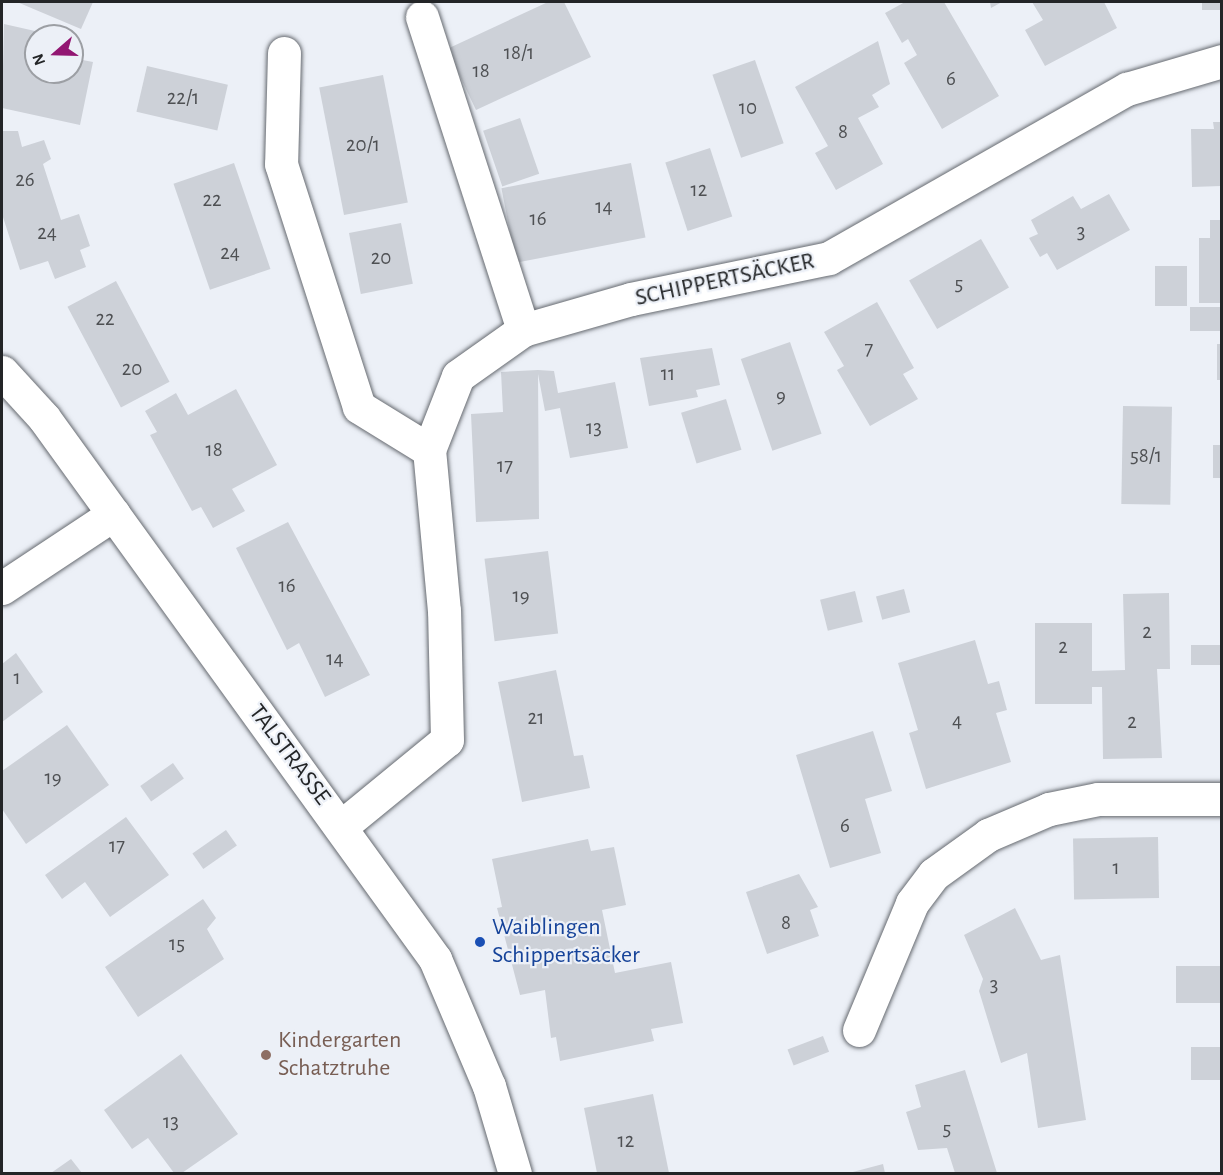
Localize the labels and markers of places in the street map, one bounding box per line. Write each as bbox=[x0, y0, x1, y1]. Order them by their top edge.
place label: Waiblingen Schippertsäcker bbox=[492, 914, 640, 970]
marker: Waiblingen Schippertsäcker bbox=[473, 935, 487, 949]
place label: Kindergarten Schatztruhe bbox=[278, 1027, 401, 1083]
marker: Kindergarten Schatztruhe bbox=[259, 1048, 273, 1062]

